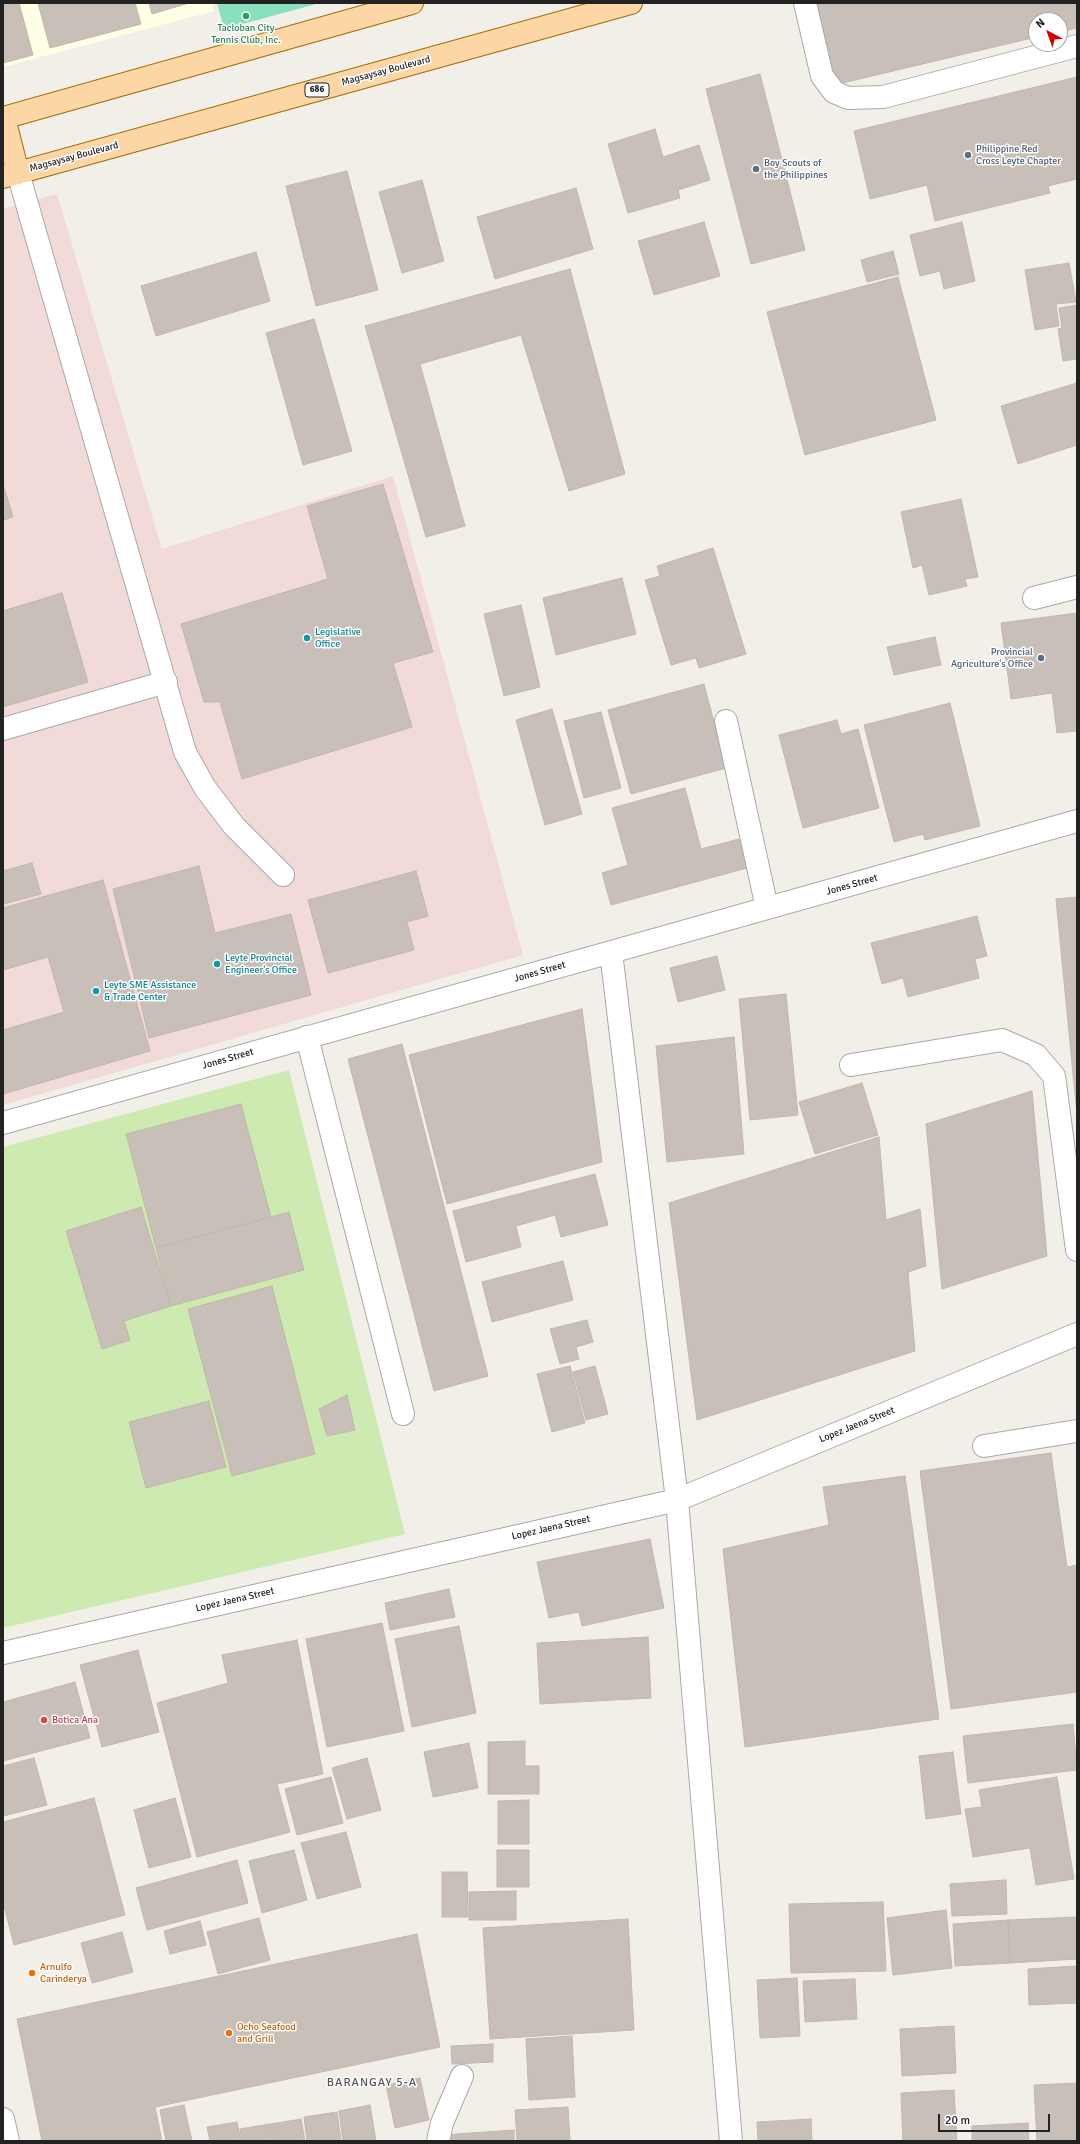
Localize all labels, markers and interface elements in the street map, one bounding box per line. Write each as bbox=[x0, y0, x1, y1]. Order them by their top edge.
marker: Tacloban City Tennis Club, Inc. bbox=[241, 11, 251, 21]
north arrow bbox=[1028, 12, 1068, 52]
text: N bbox=[1033, 16, 1048, 31]
place label: Tacloban City Tennis Club, Inc. bbox=[211, 22, 281, 46]
street label: Magsaysay Boulevard bbox=[340, 53, 432, 89]
road number: 686 bbox=[305, 83, 329, 97]
street label: Magsaysay Boulevard bbox=[28, 139, 120, 175]
place label: Philippine Red Cross Leyte Chapter bbox=[976, 143, 1061, 166]
marker: Philippine Red Cross Leyte Chapter bbox=[963, 150, 973, 160]
place label: Boy Scouts of the Philippines bbox=[764, 157, 828, 180]
marker: Boy Scouts of the Philippines bbox=[751, 164, 761, 174]
place label: Legislative Office bbox=[315, 626, 361, 650]
marker: Legislative Office bbox=[302, 633, 312, 643]
place label: Provincial Agriculture's Office bbox=[951, 646, 1033, 670]
marker: Provincial Agriculture's Office bbox=[1036, 653, 1046, 663]
street label: Jones Street bbox=[825, 872, 879, 898]
place label: Leyte Provincial Engineer's Office bbox=[225, 952, 297, 976]
marker: Leyte Provincial Engineer's Office bbox=[212, 959, 222, 969]
street label: Jones Street bbox=[513, 959, 567, 985]
place label: Leyte SME Assistance & Trade Center bbox=[104, 979, 196, 1002]
marker: Leyte SME Assistance & Trade Center bbox=[91, 986, 101, 996]
street label: Jones Street bbox=[201, 1046, 255, 1072]
street label: Lopez Jaena Street bbox=[818, 1404, 896, 1446]
street label: Lopez Jaena Street bbox=[511, 1513, 591, 1543]
street label: Lopez Jaena Street bbox=[195, 1585, 275, 1615]
place label: Botica Ana bbox=[52, 1714, 98, 1726]
marker: Botica Ana bbox=[39, 1715, 49, 1725]
place label: Arnulfo Carinderya bbox=[40, 1961, 87, 1984]
marker: Arnulfo Carinderya bbox=[27, 1968, 37, 1978]
place label: Ocho Seafood and Grill bbox=[237, 2021, 296, 2044]
marker: Ocho Seafood and Grill bbox=[224, 2028, 234, 2038]
district label: BARANGAY 5-A bbox=[327, 2076, 417, 2090]
scale bar bbox=[940, 2106, 1052, 2132]
text: 20 m bbox=[945, 2113, 970, 2128]

